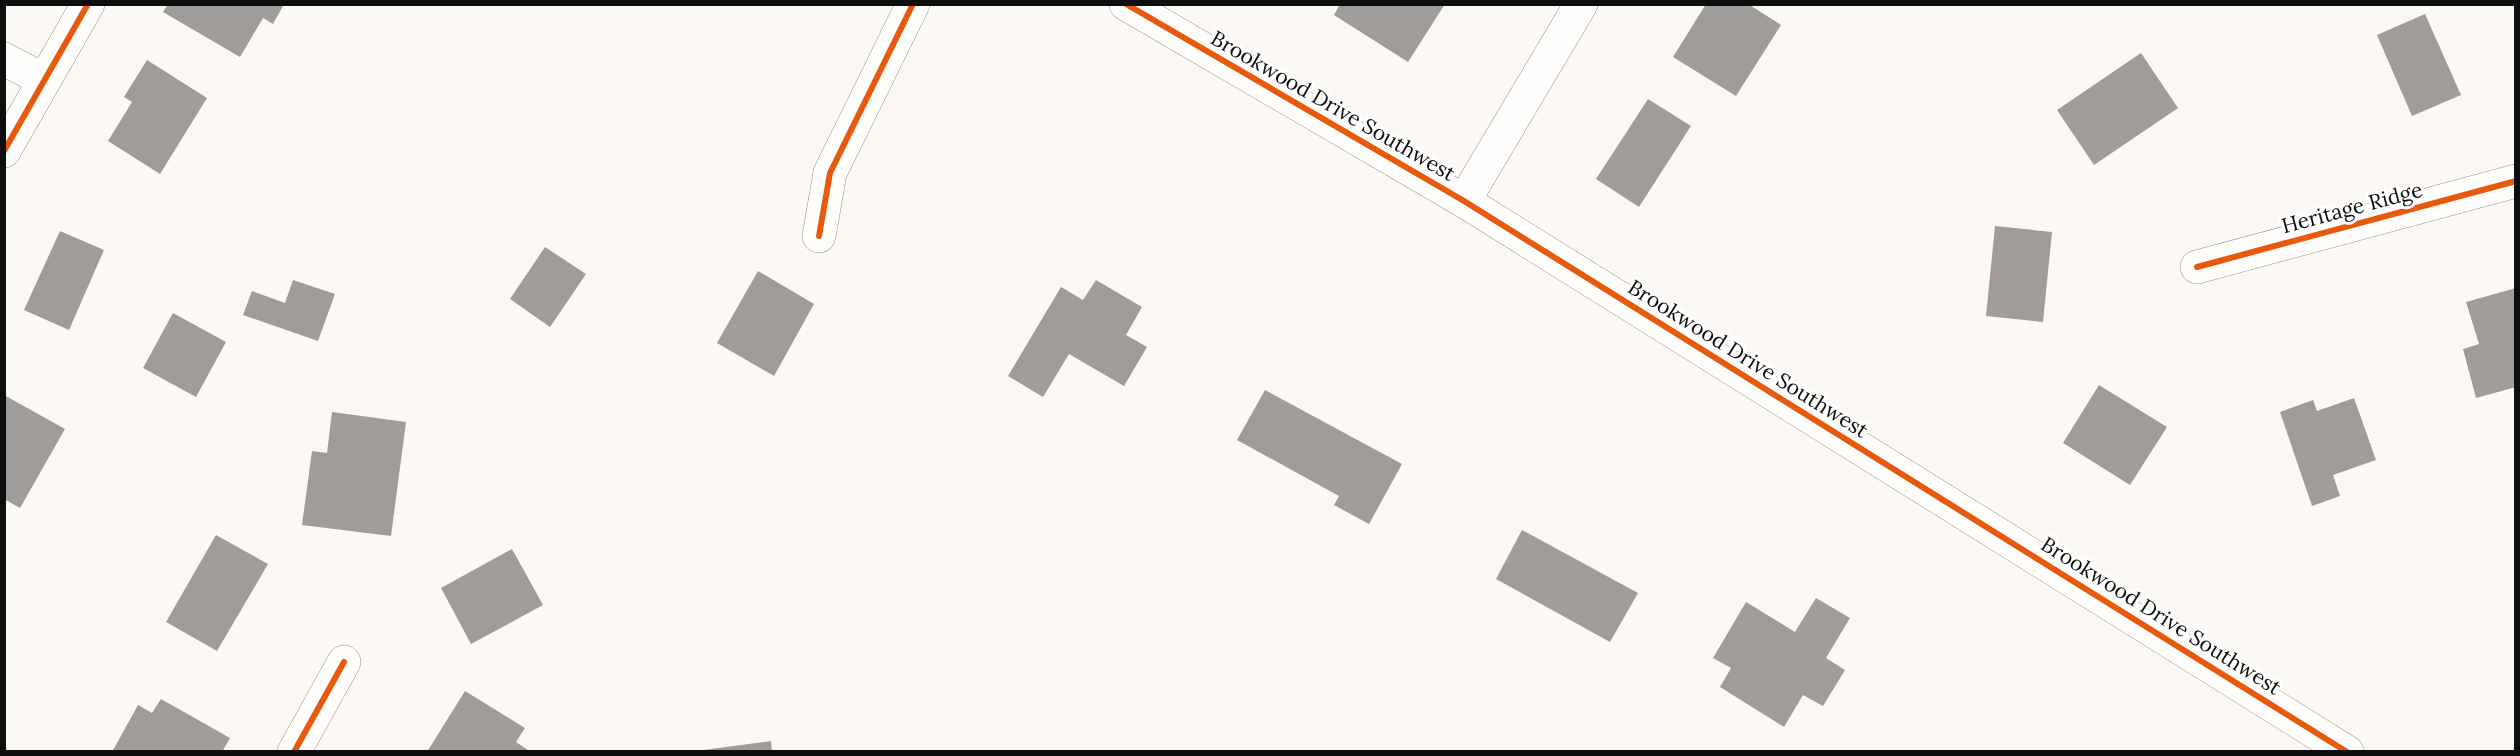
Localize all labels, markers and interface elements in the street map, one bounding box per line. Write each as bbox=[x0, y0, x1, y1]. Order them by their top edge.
street label: Brookwood Drive Southwest bbox=[1206, 24, 1461, 187]
street label: Heritage Ridge bbox=[2279, 176, 2425, 239]
street label: Brookwood Drive Southwest bbox=[1623, 273, 1874, 444]
street label: Brookwood Drive Southwest bbox=[2036, 530, 2287, 701]

